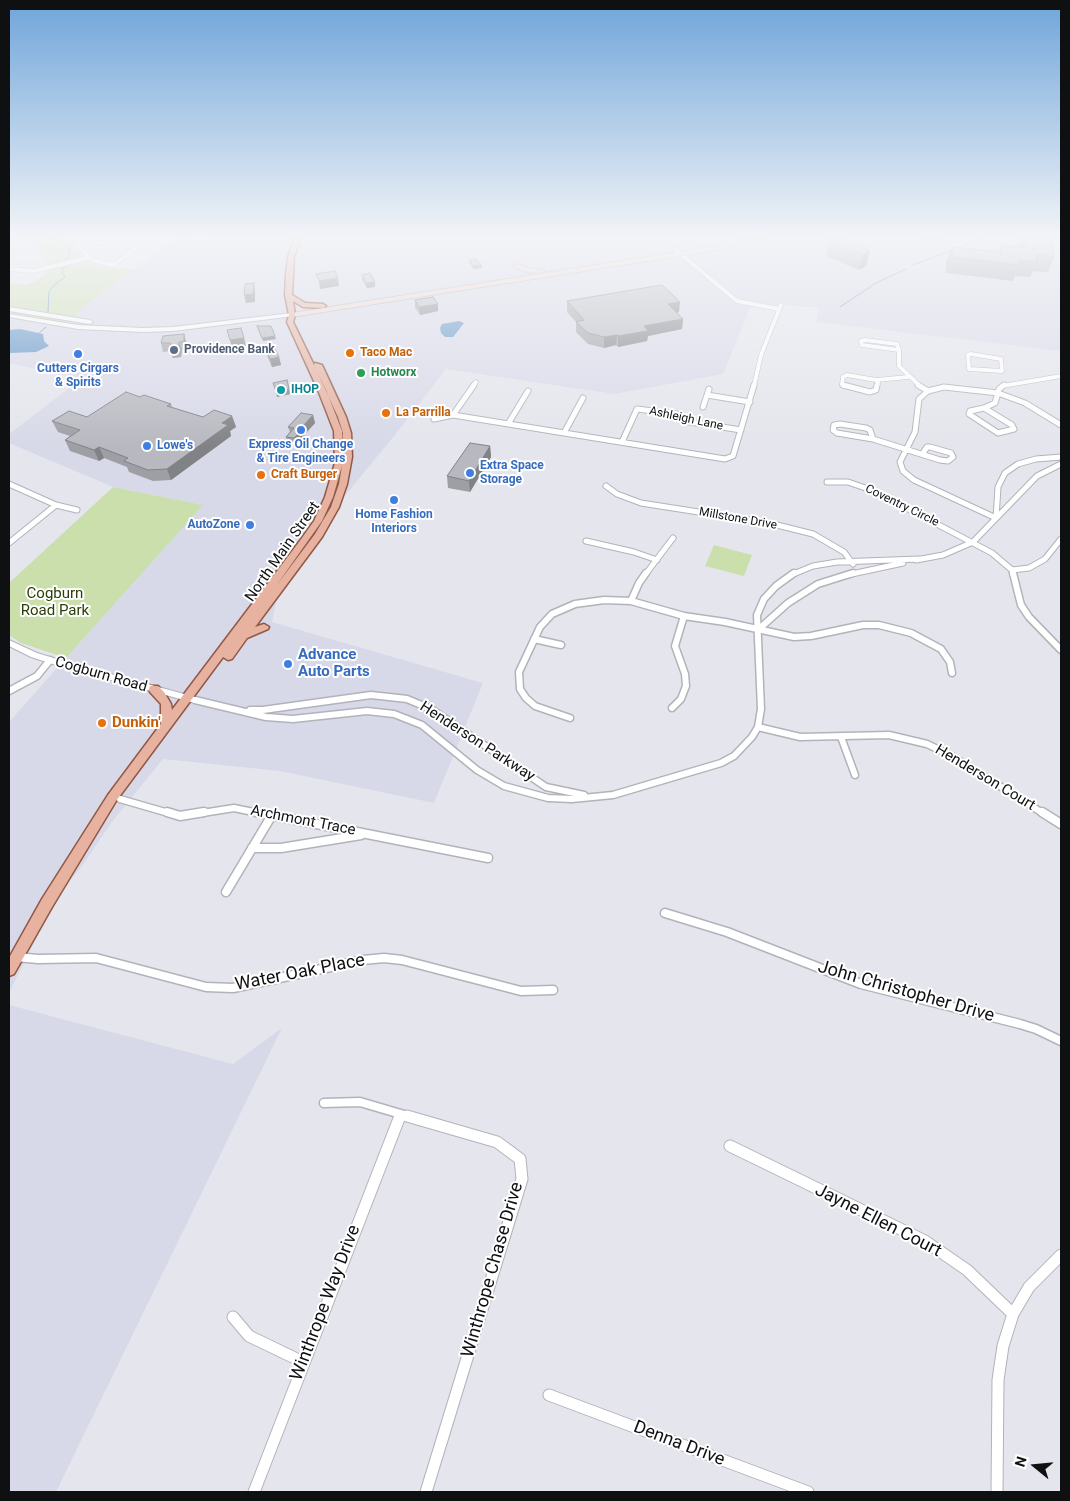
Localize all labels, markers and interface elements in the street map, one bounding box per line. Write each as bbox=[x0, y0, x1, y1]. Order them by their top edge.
place label: Providence Bank bbox=[184, 343, 275, 357]
marker: Providence Bank bbox=[168, 344, 180, 356]
place label: Taco Mac bbox=[360, 346, 412, 360]
marker: Taco Mac bbox=[344, 347, 356, 359]
marker: Cutters Cirgars & Spirits bbox=[72, 348, 84, 360]
place label: Cutters Cirgars & Spirits bbox=[37, 362, 119, 390]
place label: Hotworx bbox=[371, 366, 416, 380]
marker: Hotworx bbox=[355, 367, 367, 379]
place label: IHOP bbox=[291, 383, 319, 397]
marker: IHOP bbox=[275, 384, 287, 396]
street label: Ashleigh Lane bbox=[648, 404, 724, 434]
place label: La Parrilla bbox=[396, 406, 451, 420]
marker: La Parrilla bbox=[380, 407, 392, 419]
marker: Express Oil Change & Tire Engineers bbox=[295, 424, 307, 436]
place label: Express Oil Change & Tire Engineers bbox=[249, 438, 353, 466]
place label: Lowe's bbox=[157, 439, 193, 453]
marker: Lowe's bbox=[141, 440, 153, 452]
place label: Extra Space Storage bbox=[480, 459, 544, 487]
marker: Extra Space Storage bbox=[464, 467, 476, 479]
place label: Craft Burger bbox=[271, 468, 337, 482]
marker: Craft Burger bbox=[255, 469, 267, 481]
street label: Coventry Circle bbox=[863, 482, 941, 530]
marker: Home Fashion Interiors bbox=[388, 494, 400, 506]
street label: North Main Street bbox=[242, 498, 324, 606]
street label: Millstone Drive bbox=[698, 505, 778, 533]
place label: Home Fashion Interiors bbox=[355, 508, 433, 536]
place label: AutoZone bbox=[187, 518, 240, 532]
marker: AutoZone bbox=[244, 519, 256, 531]
park label: Cogburn Road Park bbox=[21, 585, 89, 620]
place label: Advance Auto Parts bbox=[298, 646, 370, 681]
street label: Cogburn Road bbox=[53, 653, 149, 697]
marker: Advance Auto Parts bbox=[282, 658, 294, 670]
street label: Henderson Parkway bbox=[416, 698, 538, 786]
place label: Dunkin' bbox=[112, 714, 161, 732]
marker: Dunkin' bbox=[96, 717, 108, 729]
street label: Henderson Court bbox=[932, 741, 1038, 815]
street label: Archmont Trace bbox=[249, 802, 357, 840]
street label: Water Oak Place bbox=[233, 950, 367, 996]
street label: John Christopher Drive bbox=[815, 956, 997, 1028]
street label: Winthrope Chase Drive bbox=[458, 1180, 528, 1360]
street label: Jayne Ellen Court bbox=[811, 1180, 945, 1262]
street label: Winthrope Way Drive bbox=[286, 1222, 366, 1384]
street label: Denna Drive bbox=[630, 1417, 728, 1471]
north arrow bbox=[1010, 1441, 1060, 1491]
text: N bbox=[1012, 1455, 1030, 1469]

